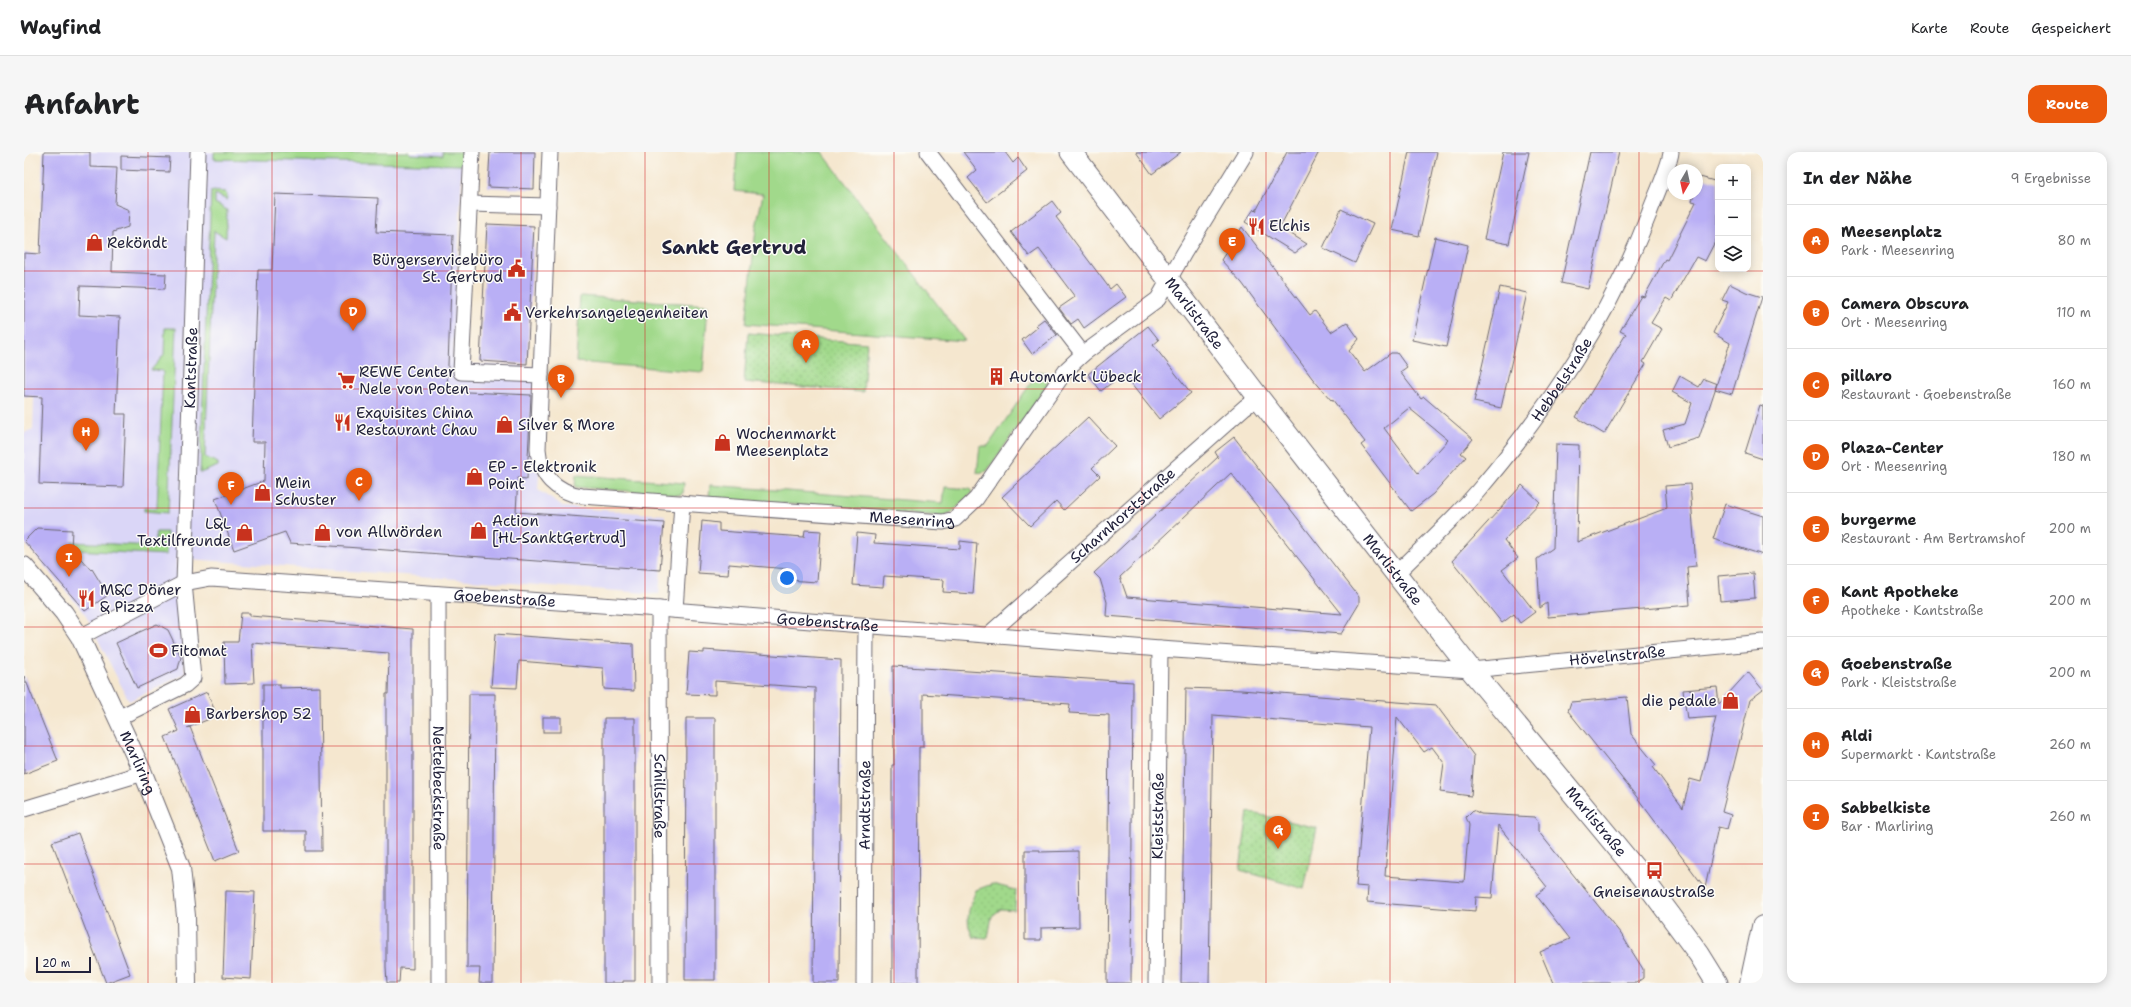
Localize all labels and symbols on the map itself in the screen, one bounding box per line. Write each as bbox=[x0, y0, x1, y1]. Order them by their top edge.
north arrow bbox=[1667, 164, 1703, 200]
restaurant icon: Elchis bbox=[1246, 216, 1266, 236]
place label: Elchis bbox=[1269, 216, 1310, 236]
pin: E bbox=[1219, 228, 1245, 261]
shop icon: Reköndt bbox=[84, 233, 104, 253]
place label: Reköndt bbox=[107, 233, 168, 253]
district label: Sankt Gertrud bbox=[661, 235, 807, 260]
place label: Bürgerservicebüro St. Gertrud bbox=[372, 250, 503, 287]
public building icon: Bürgerservicebüro St. Gertrud bbox=[506, 259, 526, 279]
street label: Marlistraße bbox=[1160, 273, 1228, 353]
pin: D bbox=[340, 298, 366, 331]
public building icon: Verkehrsangelegenheiten bbox=[502, 303, 522, 323]
place label: Verkehrsangelegenheiten bbox=[525, 303, 708, 323]
street label: Kantstraße bbox=[180, 327, 202, 409]
pin: A bbox=[793, 330, 819, 363]
street label: Hebbelstraße bbox=[1527, 334, 1597, 425]
place label: REWE Center Nele von Poten bbox=[359, 362, 469, 399]
pin: B bbox=[548, 365, 574, 398]
building icon: Automarkt Lübeck bbox=[986, 367, 1006, 387]
place label: Automarkt Lübeck bbox=[1009, 367, 1141, 387]
supermarket icon: REWE Center Nele von Poten bbox=[336, 371, 356, 391]
place label: Exquisites China Restaurant Chau bbox=[356, 403, 477, 440]
restaurant icon: Exquisites China Restaurant Chau bbox=[333, 412, 353, 432]
shop icon: Silver & More bbox=[495, 415, 515, 435]
place label: Silver & More bbox=[518, 415, 615, 435]
pin: H bbox=[73, 418, 99, 451]
place label: Wochenmarkt Meesenplatz bbox=[736, 424, 836, 461]
shop icon: Wochenmarkt Meesenplatz bbox=[713, 433, 733, 453]
place label: EP - Elektronik Point bbox=[488, 457, 597, 494]
street label: Scharnhorststraße bbox=[1066, 463, 1180, 568]
shop icon: EP - Elektronik Point bbox=[465, 466, 485, 486]
pin: C bbox=[346, 468, 372, 501]
pin: F bbox=[218, 472, 244, 505]
place label: Mein Schuster bbox=[275, 473, 337, 510]
shop icon: Mein Schuster bbox=[252, 482, 272, 502]
street label: Meesenring bbox=[869, 507, 956, 532]
place label: Action [HL-SanktGertrud] bbox=[492, 511, 626, 548]
place label: L&L Textilfreunde bbox=[137, 514, 231, 551]
shop icon: Action [HL-SanktGertrud] bbox=[469, 520, 489, 540]
shop icon: von Allwörden bbox=[313, 522, 333, 542]
place label: von Allwörden bbox=[336, 522, 442, 542]
shop icon: L&L Textilfreunde bbox=[234, 523, 254, 543]
street label: Marlistraße bbox=[1358, 529, 1427, 609]
pin: I bbox=[56, 544, 82, 577]
your location bbox=[777, 568, 797, 588]
place label: M&C Döner & Pizza bbox=[100, 580, 181, 617]
street label: Goebenstraße bbox=[453, 585, 556, 612]
restaurant icon: M&C Döner & Pizza bbox=[77, 589, 97, 609]
street label: Goebenstraße bbox=[776, 608, 880, 637]
sports icon: Fitomat bbox=[148, 641, 168, 661]
place label: Fitomat bbox=[171, 641, 227, 661]
street label: Hövelnstraße bbox=[1568, 641, 1667, 671]
place label: die pedale bbox=[1641, 691, 1717, 711]
shop icon: die pedale bbox=[1720, 691, 1740, 711]
shop icon: Barbershop 52 bbox=[183, 704, 203, 724]
place label: Barbershop 52 bbox=[206, 704, 312, 724]
street label: Nettelbeckstraße bbox=[428, 725, 449, 851]
street label: Marliring bbox=[115, 728, 161, 797]
street label: Schillstraße bbox=[649, 753, 670, 839]
street label: Arndtstraße bbox=[855, 760, 875, 850]
street label: Kleiststraße bbox=[1147, 772, 1169, 860]
street label: Marlistraße bbox=[1561, 782, 1631, 861]
pin: G bbox=[1265, 816, 1291, 849]
bus stop icon: Gneisenaustraße bbox=[1644, 861, 1664, 881]
place label: Gneisenaustraße bbox=[1593, 882, 1715, 902]
scale bar bbox=[36, 955, 91, 974]

